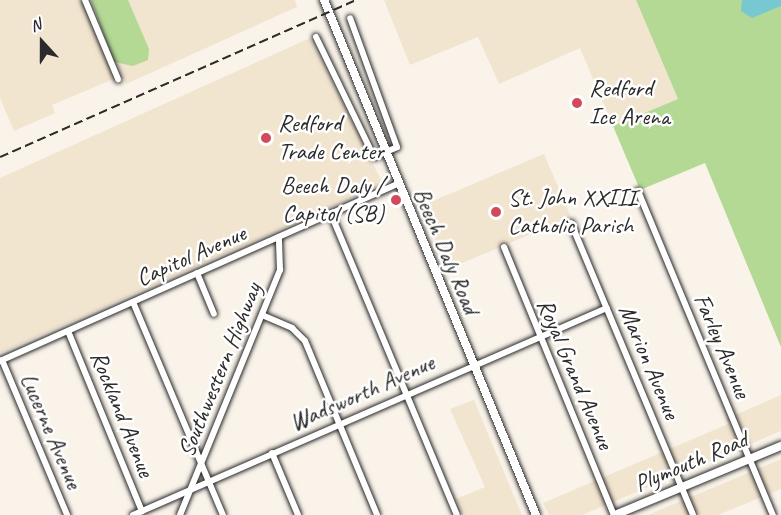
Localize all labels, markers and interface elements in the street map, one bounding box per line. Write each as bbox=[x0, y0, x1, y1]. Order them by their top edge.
north arrow bbox=[12, 12, 72, 72]
text: N bbox=[27, 14, 44, 36]
place label: Redford Ice Arena bbox=[589, 75, 669, 131]
marker: Redford Ice Arena bbox=[570, 96, 584, 110]
place label: Redford Trade Center bbox=[278, 110, 383, 166]
marker: Redford Trade Center bbox=[259, 131, 273, 145]
place label: Beech Daly / Capitol (SB) bbox=[280, 172, 384, 228]
street label: Beech Daly Road bbox=[406, 183, 486, 319]
place label: St. John XXIII Catholic Parish bbox=[508, 184, 636, 240]
marker: Beech Daly / Capitol (SB) bbox=[389, 193, 403, 207]
marker: St. John XXIII Catholic Parish bbox=[489, 205, 503, 219]
street label: Capitol Avenue bbox=[132, 219, 250, 293]
street label: Southwestern Highway bbox=[172, 279, 268, 461]
street label: Farley Avenue bbox=[687, 290, 757, 402]
street label: Royal Grand Avenue bbox=[530, 295, 620, 453]
street label: Marion Avenue bbox=[612, 301, 686, 423]
street label: Rockland Avenue bbox=[84, 347, 160, 481]
street label: Wadsworth Avenue bbox=[285, 348, 439, 438]
street label: Lucerne Avenue bbox=[14, 369, 88, 493]
street label: Plymouth Road bbox=[630, 425, 752, 499]

